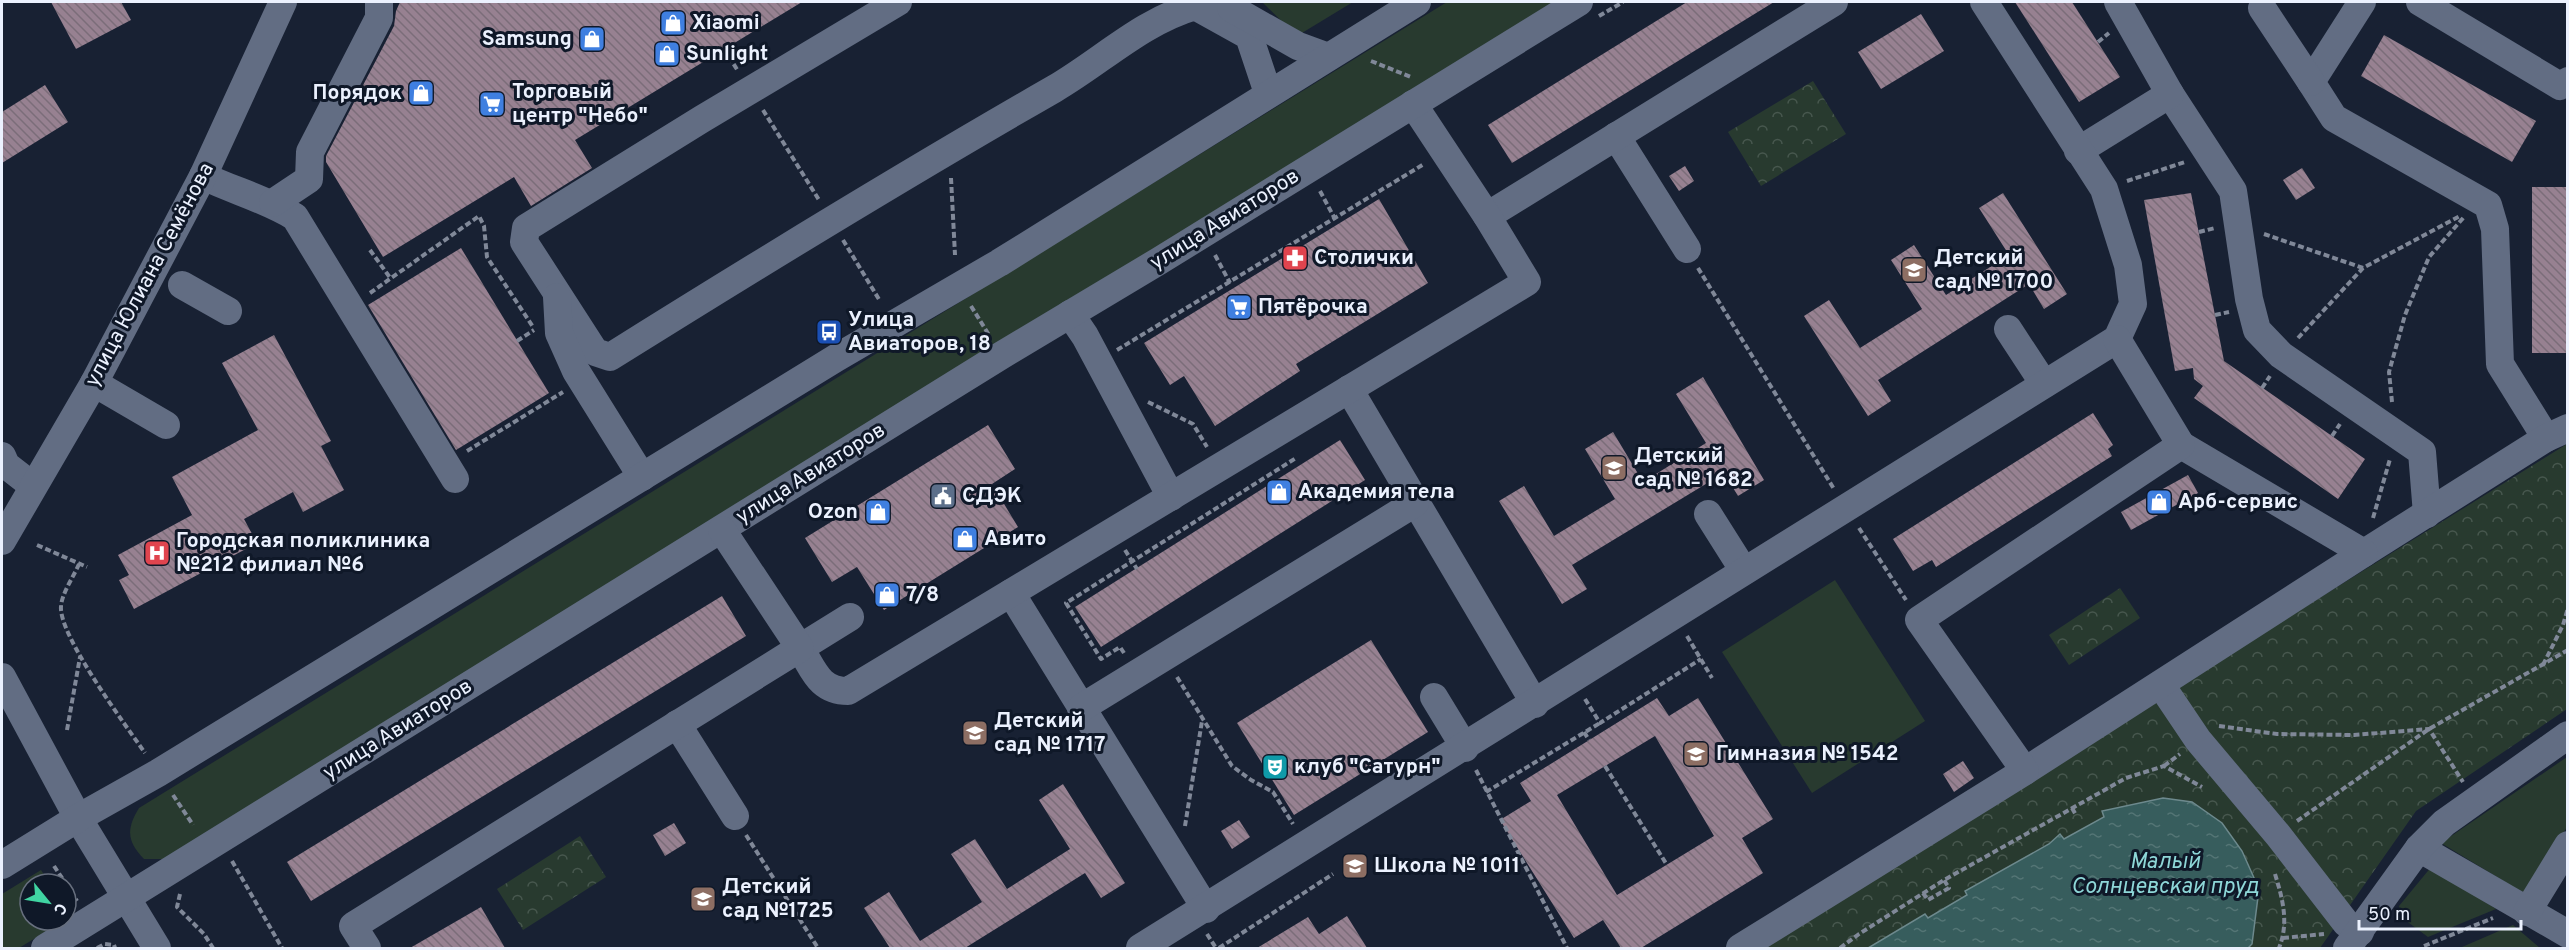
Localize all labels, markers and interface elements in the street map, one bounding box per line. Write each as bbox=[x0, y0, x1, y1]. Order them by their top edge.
shop icon: Xiaomi bbox=[658, 8, 688, 38]
place label: Xiaomi bbox=[692, 10, 760, 37]
shop icon: Samsung bbox=[577, 24, 607, 54]
place label: Samsung bbox=[482, 26, 572, 53]
shop icon: Sunlight bbox=[652, 39, 682, 69]
place label: Sunlight bbox=[686, 41, 768, 68]
shop icon: Порядок bbox=[406, 78, 436, 108]
place label: Торговый центр "Небо" bbox=[512, 79, 648, 130]
place label: Порядок bbox=[313, 80, 402, 107]
supermarket icon: Торговый центр "Небо" bbox=[477, 89, 507, 119]
street label: улица Юлиана Семёнова bbox=[79, 158, 221, 392]
street label: улица Авиаторов bbox=[1145, 163, 1305, 277]
pharmacy icon: Столички bbox=[1280, 243, 1310, 273]
place label: Столички bbox=[1314, 245, 1414, 272]
place label: Детский сад № 1700 bbox=[1934, 245, 2053, 296]
school or university icon: Детский сад № 1700 bbox=[1899, 255, 1929, 285]
supermarket icon: Пятёрочка bbox=[1224, 292, 1254, 322]
place label: Пятёрочка bbox=[1258, 294, 1368, 321]
place label: Улица Авиаторов, 18 bbox=[848, 307, 991, 358]
bus stop icon: Улица Авиаторов, 18 bbox=[814, 317, 844, 347]
street label: улица Авиаторов bbox=[731, 417, 891, 531]
place label: Детский сад № 1682 bbox=[1634, 443, 1753, 494]
school or university icon: Детский сад № 1682 bbox=[1599, 453, 1629, 483]
shop icon: Академия тела bbox=[1264, 477, 1294, 507]
place label: Академия тела bbox=[1298, 479, 1455, 506]
public building icon: СДЭК bbox=[928, 481, 958, 511]
place label: СДЭК bbox=[962, 483, 1022, 510]
shop icon: Арб-сервис bbox=[2144, 487, 2174, 517]
place label: Арб-сервис bbox=[2178, 489, 2298, 516]
shop icon: Ozon bbox=[863, 497, 893, 527]
place label: Ozon bbox=[808, 499, 858, 526]
shop icon: Авито bbox=[950, 524, 980, 554]
place label: Авито bbox=[984, 526, 1046, 553]
place label: Городская поликлиника №212 филиал №6 bbox=[176, 528, 430, 579]
hospital icon: Городская поликлиника №212 филиал №6 bbox=[142, 538, 172, 568]
shop icon: 7/8 bbox=[872, 580, 902, 610]
place label: 7/8 bbox=[906, 582, 939, 609]
street label: улица Авиаторов bbox=[318, 673, 478, 787]
place label: Детский сад № 1717 bbox=[994, 708, 1105, 759]
school or university icon: Детский сад № 1717 bbox=[960, 718, 990, 748]
school or university icon: Гимназия № 1542 bbox=[1681, 739, 1711, 769]
place label: Гимназия № 1542 bbox=[1716, 741, 1899, 768]
theatre icon: клуб "Сатурн" bbox=[1260, 752, 1290, 782]
place label: клуб "Сатурн" bbox=[1294, 754, 1441, 781]
water label: Малый Солнцевскаи пруд bbox=[2071, 849, 2259, 901]
school or university icon: Школа № 1011 bbox=[1340, 851, 1370, 881]
place label: Школа № 1011 bbox=[1374, 853, 1520, 880]
north arrow bbox=[18, 872, 78, 932]
place label: Детский сад №1725 bbox=[722, 874, 834, 925]
school or university icon: Детский сад №1725 bbox=[688, 884, 718, 914]
scale bar bbox=[2359, 893, 2521, 931]
text: С bbox=[48, 899, 70, 918]
text: 50 m bbox=[2368, 904, 2410, 927]

